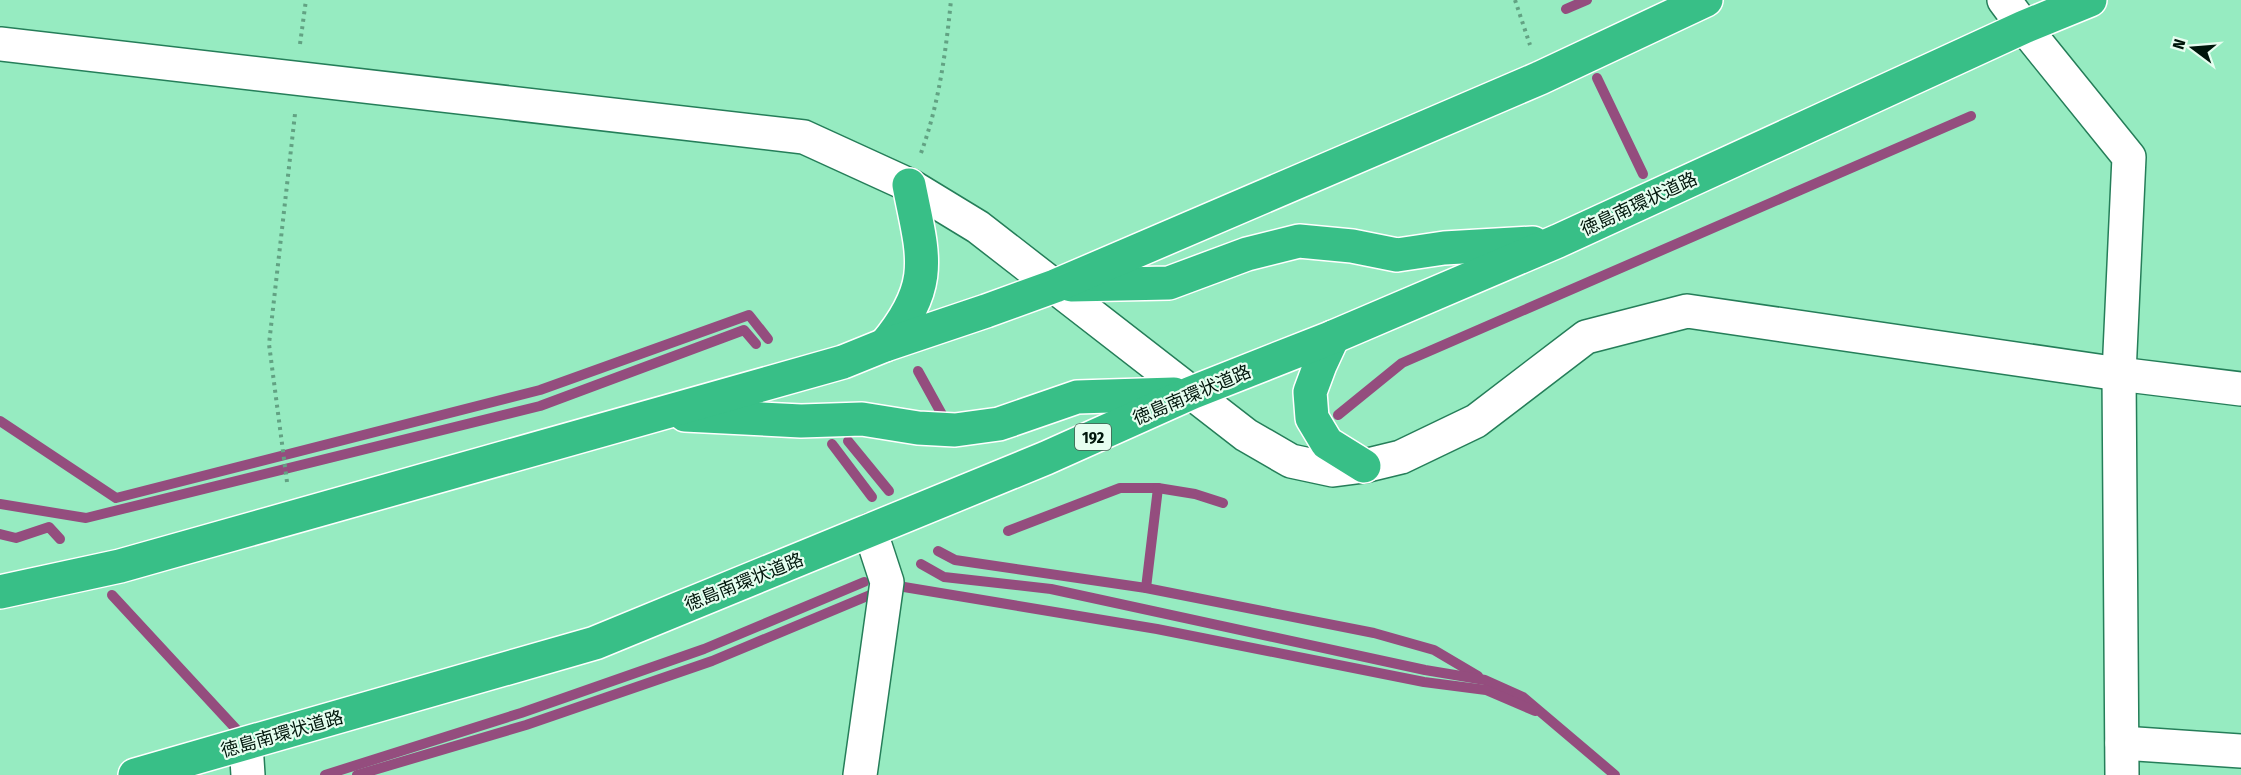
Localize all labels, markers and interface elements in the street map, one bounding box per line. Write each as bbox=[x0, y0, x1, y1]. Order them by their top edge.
north arrow bbox=[2163, 18, 2223, 78]
text: N bbox=[2169, 37, 2190, 51]
street label: 徳島南環状道路 bbox=[1577, 167, 1701, 241]
street label: 徳島南環状道路 bbox=[1130, 360, 1254, 430]
road number: 192 bbox=[1075, 424, 1111, 450]
street label: 徳島南環状道路 bbox=[681, 548, 807, 616]
street label: 徳島南環状道路 bbox=[218, 706, 346, 762]

